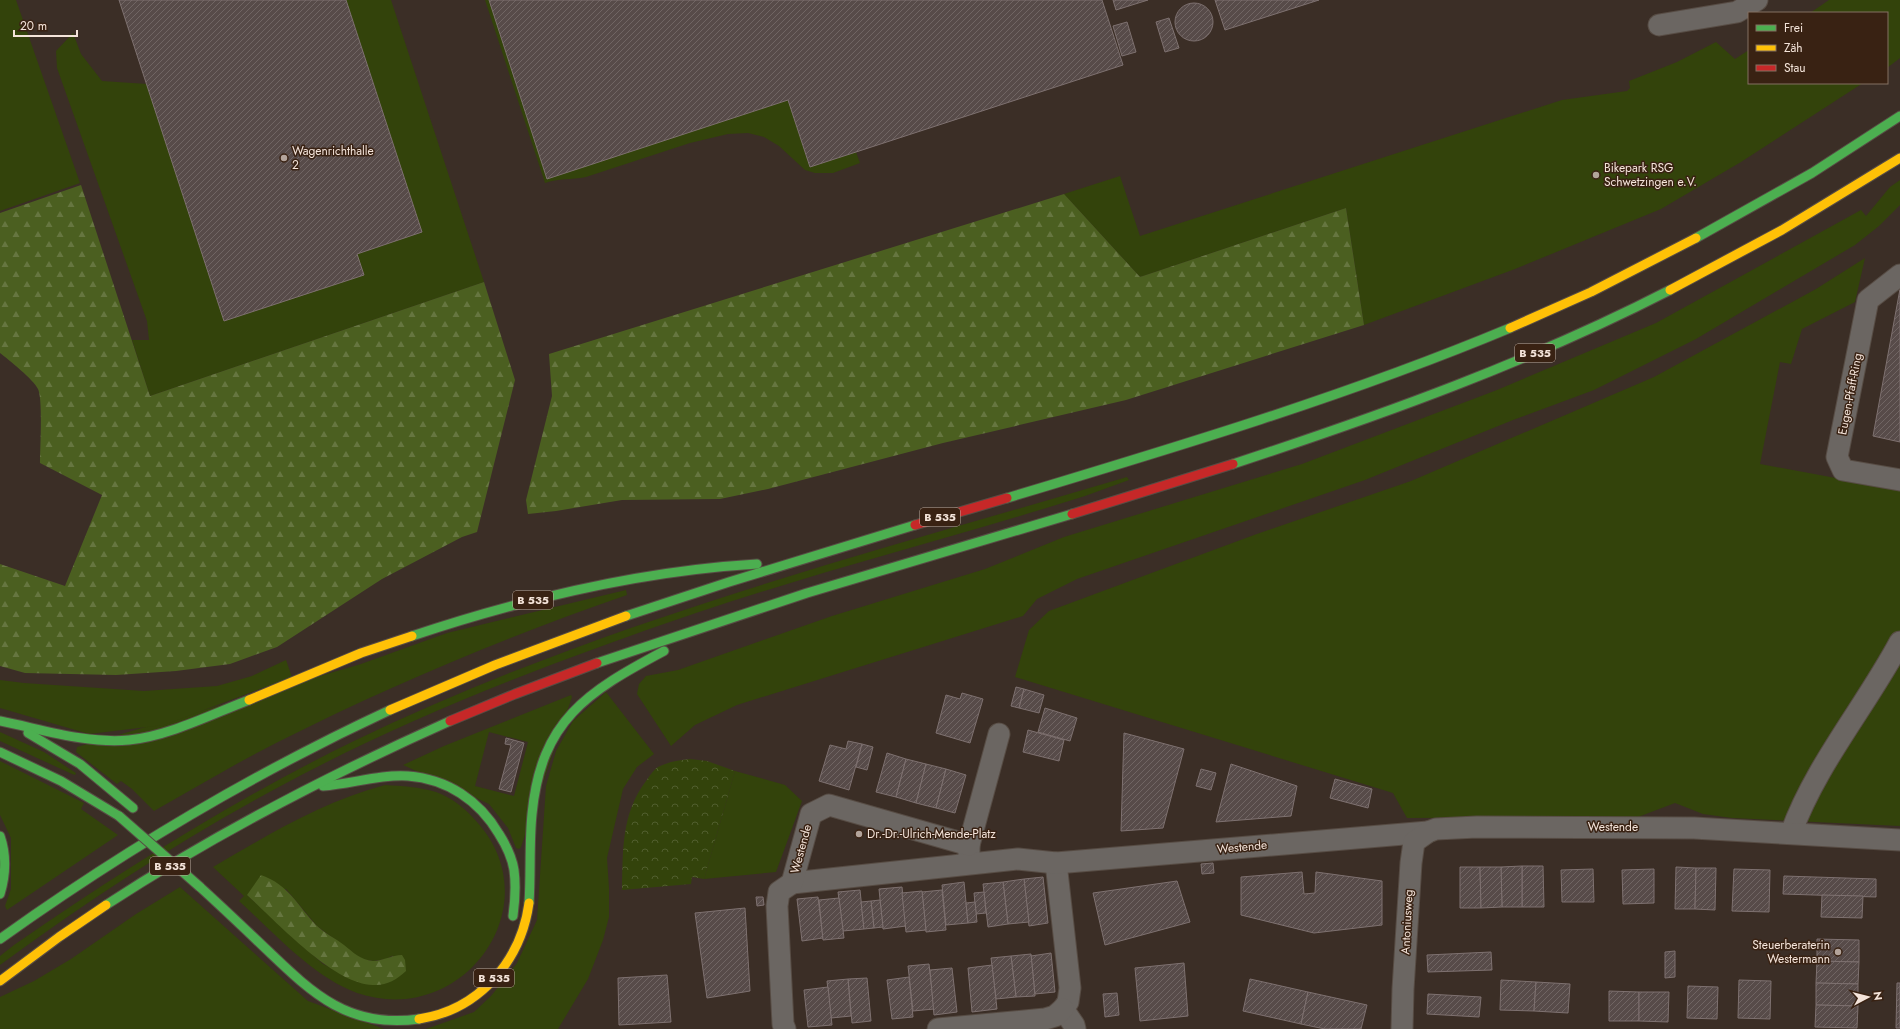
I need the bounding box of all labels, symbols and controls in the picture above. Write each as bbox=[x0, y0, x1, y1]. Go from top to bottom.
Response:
scale bar bbox=[14, 12, 77, 38]
legend bbox=[1748, 12, 1888, 84]
text: 20 m bbox=[20, 17, 47, 35]
text: Frei bbox=[1784, 19, 1803, 37]
text: Zäh bbox=[1784, 39, 1803, 57]
text: Stau bbox=[1784, 59, 1806, 77]
place label: Wagenrichthalle 2 bbox=[292, 142, 374, 174]
marker: Wagenrichthalle 2 bbox=[279, 153, 289, 163]
place label: Bikepark RSG Schwetzingen e.V. bbox=[1604, 159, 1697, 191]
marker: Bikepark RSG Schwetzingen e.V. bbox=[1591, 170, 1601, 180]
road number: B 535 bbox=[1515, 344, 1555, 362]
street label: Eugen-Pfaff-Ring bbox=[1833, 352, 1867, 436]
road number: B 535 bbox=[920, 508, 960, 526]
road number: B 535 bbox=[513, 591, 553, 609]
street label: Westende bbox=[1588, 818, 1638, 836]
street label: Westende bbox=[786, 822, 816, 876]
place label: Dr.-Dr.-Ulrich-Mende-Platz bbox=[867, 825, 996, 843]
marker: Dr.-Dr.-Ulrich-Mende-Platz bbox=[854, 829, 864, 839]
street label: Westende bbox=[1216, 836, 1268, 858]
road number: B 535 bbox=[150, 857, 190, 875]
street label: Antoniusweg bbox=[1396, 889, 1418, 955]
place label: Steuerberaterin Westermann bbox=[1752, 936, 1830, 968]
marker: Steuerberaterin Westermann bbox=[1833, 947, 1843, 957]
road number: B 535 bbox=[474, 969, 514, 987]
north arrow bbox=[1848, 977, 1888, 1017]
text: N bbox=[1869, 990, 1886, 1001]

